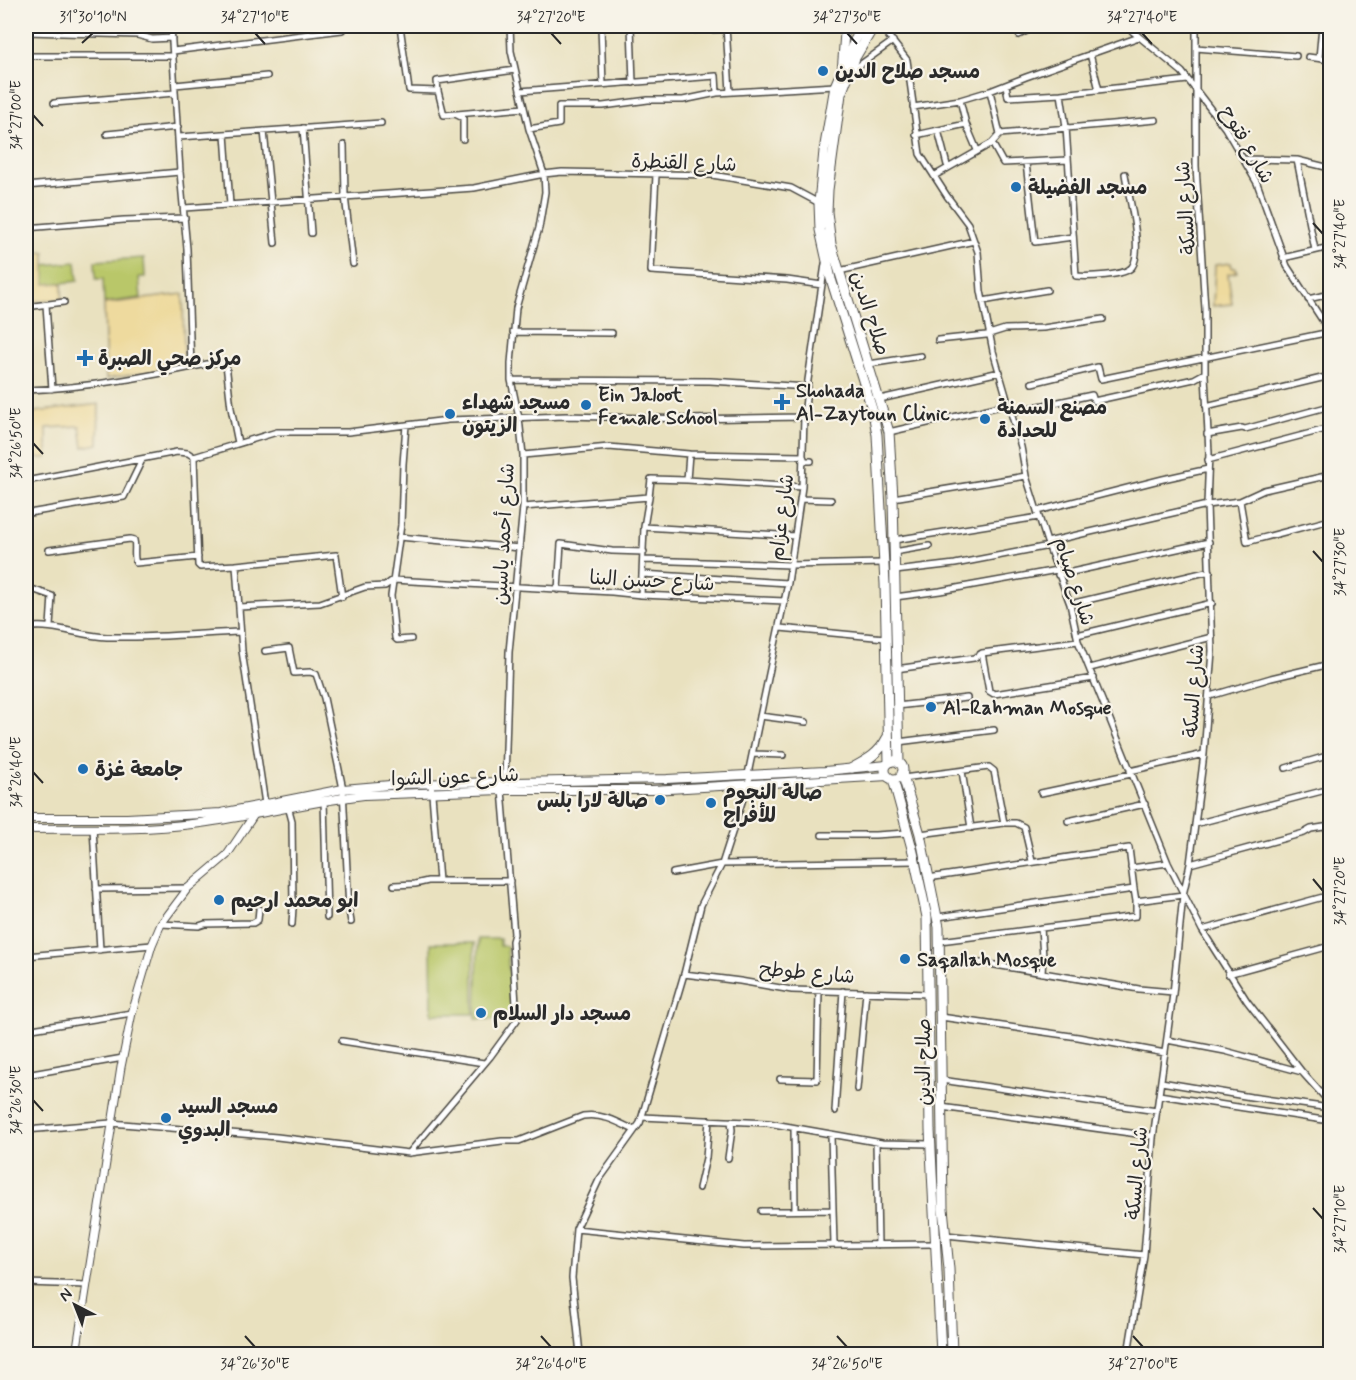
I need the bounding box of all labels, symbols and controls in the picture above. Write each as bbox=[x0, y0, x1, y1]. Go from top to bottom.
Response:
text: 31°30'10"N bbox=[59, 8, 127, 28]
text: 34°27'10"E bbox=[221, 8, 290, 28]
text: 34°27'20"E bbox=[516, 8, 586, 28]
text: 34°27'30"E bbox=[813, 8, 882, 28]
text: 34°27'40"E bbox=[1107, 8, 1178, 28]
place label: مسجد صلاح الدين bbox=[835, 59, 980, 86]
marker: مسجد صلاح الدين bbox=[816, 64, 830, 78]
text: 34°27'00"E bbox=[7, 80, 27, 150]
street label: شارع فتوح bbox=[1213, 101, 1280, 189]
street label: شارع القنطرة bbox=[631, 148, 737, 179]
street label: شارع السكة bbox=[1170, 160, 1203, 255]
place label: مسجد الفضيلة bbox=[1028, 175, 1147, 202]
marker: مسجد الفضيلة bbox=[1009, 180, 1023, 194]
text: 34°27'40"E bbox=[1331, 198, 1351, 269]
street label: صلاح الدين bbox=[843, 268, 896, 359]
place label: مركز صحي الصبرة bbox=[98, 346, 241, 376]
marker: مركز صحي الصبرة bbox=[76, 349, 94, 367]
place label: Shohada Al-Zaytoun Clinic bbox=[796, 378, 950, 428]
place label: Ein Jaloot Female School bbox=[598, 382, 718, 432]
place label: مسجد شهداء الزيتون bbox=[462, 390, 570, 440]
marker: Shohada Al-Zaytoun Clinic bbox=[773, 393, 791, 411]
place label: مصنع السمنة للحدادة bbox=[997, 395, 1107, 445]
marker: Ein Jaloot Female School bbox=[579, 398, 593, 412]
text: 34°26'50"E bbox=[7, 407, 27, 479]
marker: مسجد شهداء الزيتون bbox=[443, 407, 457, 421]
marker: مصنع السمنة للحدادة bbox=[978, 412, 992, 426]
street label: شارع أحمد ياسين bbox=[487, 462, 522, 606]
street label: شارع عزام bbox=[764, 472, 801, 562]
text: 34°27'30"E bbox=[1331, 527, 1351, 596]
street label: شارع صيام bbox=[1047, 534, 1101, 629]
street label: شارع حسن البنا bbox=[589, 565, 715, 598]
street label: شارع السكة bbox=[1178, 644, 1211, 739]
place label: Al-Rahman Mosque bbox=[943, 695, 1112, 722]
marker: Al-Rahman Mosque bbox=[924, 700, 938, 714]
text: 34°26'40"E bbox=[7, 736, 27, 808]
place label: جامعة غزة bbox=[95, 757, 183, 784]
marker: جامعة غزة bbox=[76, 762, 90, 776]
street label: شارع عون الشوا bbox=[391, 762, 519, 793]
place label: صالة النجوم للأفراح bbox=[723, 780, 822, 830]
place label: صالة لارا بلس bbox=[537, 788, 648, 815]
marker: صالة لارا بلس bbox=[653, 793, 667, 807]
marker: صالة النجوم للأفراح bbox=[704, 796, 718, 810]
text: 34°27'20"E bbox=[1331, 856, 1351, 926]
place label: ابو محمد ارحيم bbox=[231, 888, 358, 915]
marker: ابو محمد ارحيم bbox=[212, 893, 226, 907]
place label: Saqallah Mosque bbox=[917, 947, 1057, 974]
marker: Saqallah Mosque bbox=[898, 952, 912, 966]
street label: شارع طوطح bbox=[758, 956, 856, 991]
place label: مسجد دار السلام bbox=[493, 1001, 631, 1028]
marker: مسجد دار السلام bbox=[474, 1006, 488, 1020]
street label: صلاح الدين bbox=[911, 1018, 938, 1106]
text: 34°26'30"E bbox=[7, 1065, 27, 1135]
place label: مسجد السيد البدوي bbox=[178, 1094, 278, 1145]
marker: مسجد السيد البدوي bbox=[159, 1111, 173, 1125]
street label: شارع السكة bbox=[1120, 1125, 1155, 1221]
text: 34°27'10"E bbox=[1331, 1184, 1351, 1253]
north arrow bbox=[45, 1275, 105, 1335]
text: N bbox=[55, 1284, 77, 1306]
text: 34°26'30"E bbox=[220, 1355, 290, 1375]
text: 34°26'40"E bbox=[515, 1355, 587, 1375]
text: 34°26'50"E bbox=[811, 1355, 883, 1375]
text: 34°27'00"E bbox=[1108, 1355, 1178, 1375]

